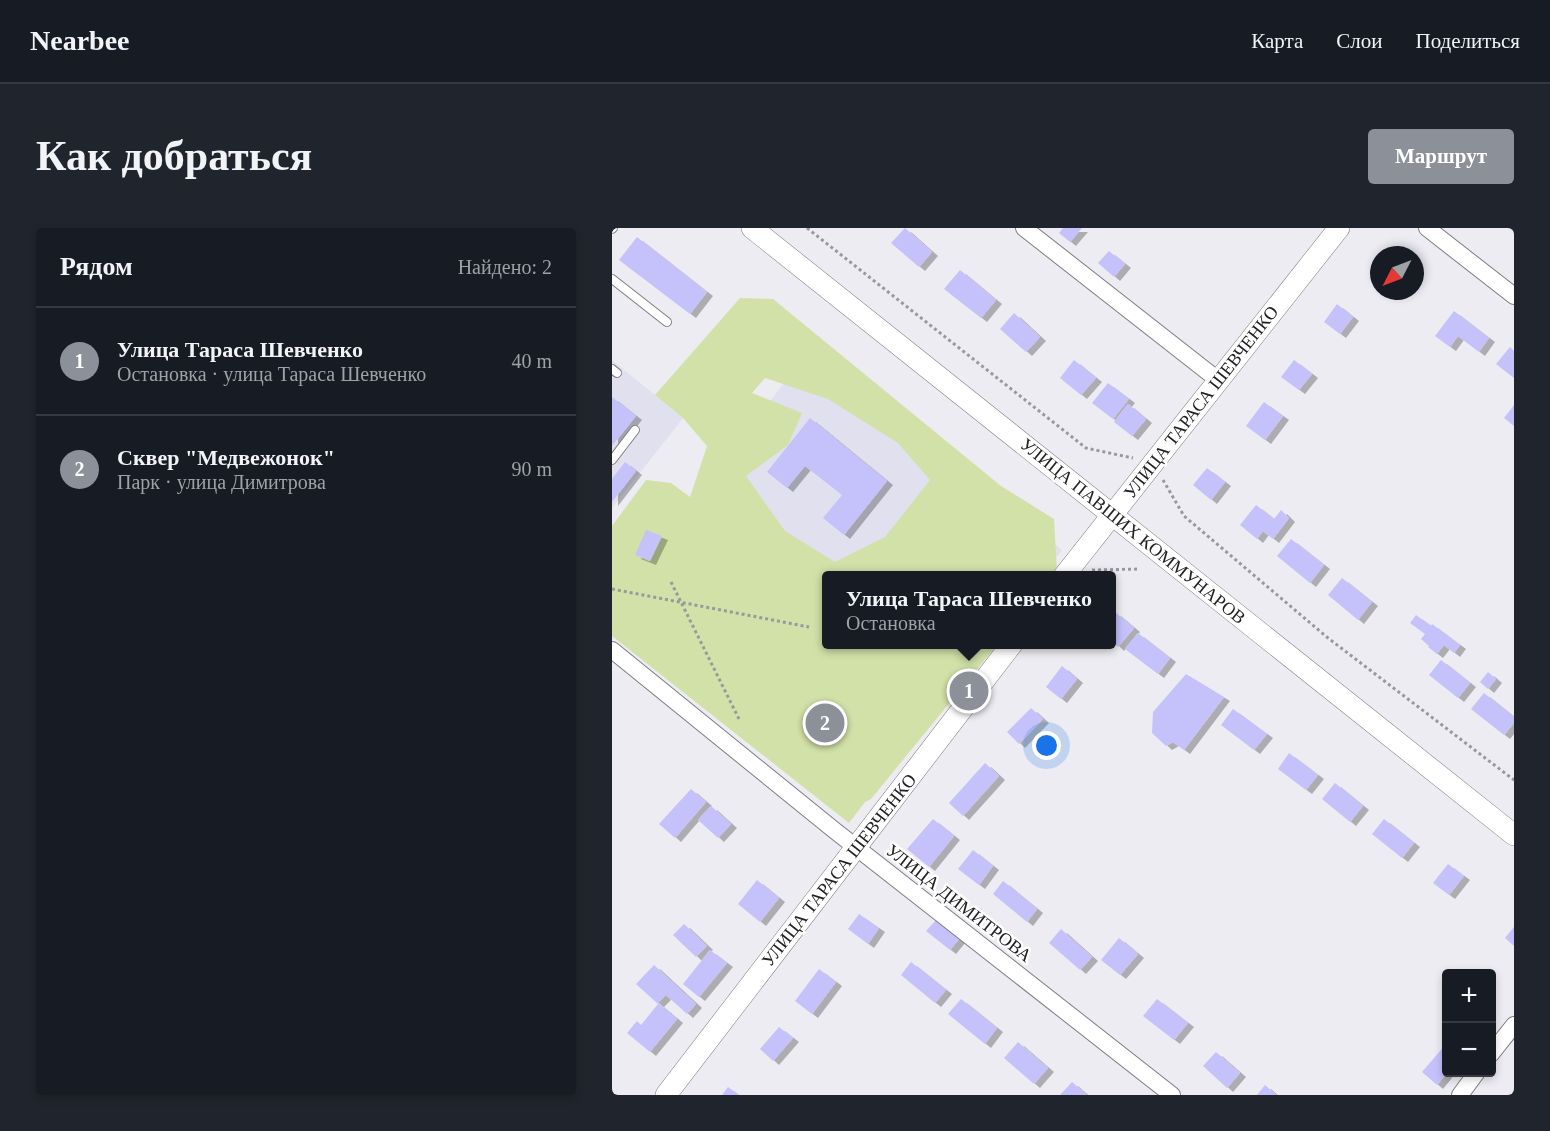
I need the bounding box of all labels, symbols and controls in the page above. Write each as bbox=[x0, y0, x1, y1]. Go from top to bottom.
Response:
text: Nearbee bbox=[30, 25, 130, 56]
text: Карта bbox=[1251, 29, 1303, 53]
text: Слои bbox=[1336, 29, 1382, 53]
text: Поделиться bbox=[1415, 29, 1520, 53]
button: Маршрут bbox=[1368, 129, 1514, 184]
text: Как добраться bbox=[36, 133, 312, 179]
north arrow bbox=[1370, 246, 1424, 300]
text: Рядом bbox=[60, 252, 133, 281]
text: Найдено: 2 bbox=[458, 256, 552, 278]
street label: УЛИЦА ТАРАСА ШЕВЧЕНКО bbox=[1120, 302, 1282, 502]
text: Улица Тараса Шевченко bbox=[117, 337, 363, 362]
text: 1 bbox=[75, 350, 85, 372]
text: 40 m bbox=[511, 350, 552, 372]
text: Остановка · улица Тараса Шевченко bbox=[117, 363, 426, 385]
street label: УЛИЦА ПАВШИХ КОММУНАРОВ bbox=[1016, 434, 1250, 628]
text: Сквер "Медвежонок" bbox=[117, 445, 335, 470]
text: 2 bbox=[75, 458, 85, 480]
text: 90 m bbox=[511, 458, 552, 480]
text: Парк · улица Димитрова bbox=[117, 471, 326, 493]
popup bbox=[822, 571, 1116, 649]
text: Улица Тараса Шевченко bbox=[846, 586, 1092, 611]
text: Остановка bbox=[846, 612, 936, 634]
pin: 1 bbox=[950, 668, 988, 714]
pin: 2 bbox=[806, 700, 844, 746]
your location bbox=[1032, 731, 1061, 760]
street label: УЛИЦА ТАРАСА ШЕВЧЕНКО bbox=[758, 770, 920, 970]
street label: УЛИЦА ДИМИТРОВА bbox=[882, 840, 1036, 966]
map controls bbox=[1442, 969, 1496, 1077]
button: + bbox=[1442, 969, 1496, 1023]
button: − bbox=[1442, 1023, 1496, 1077]

